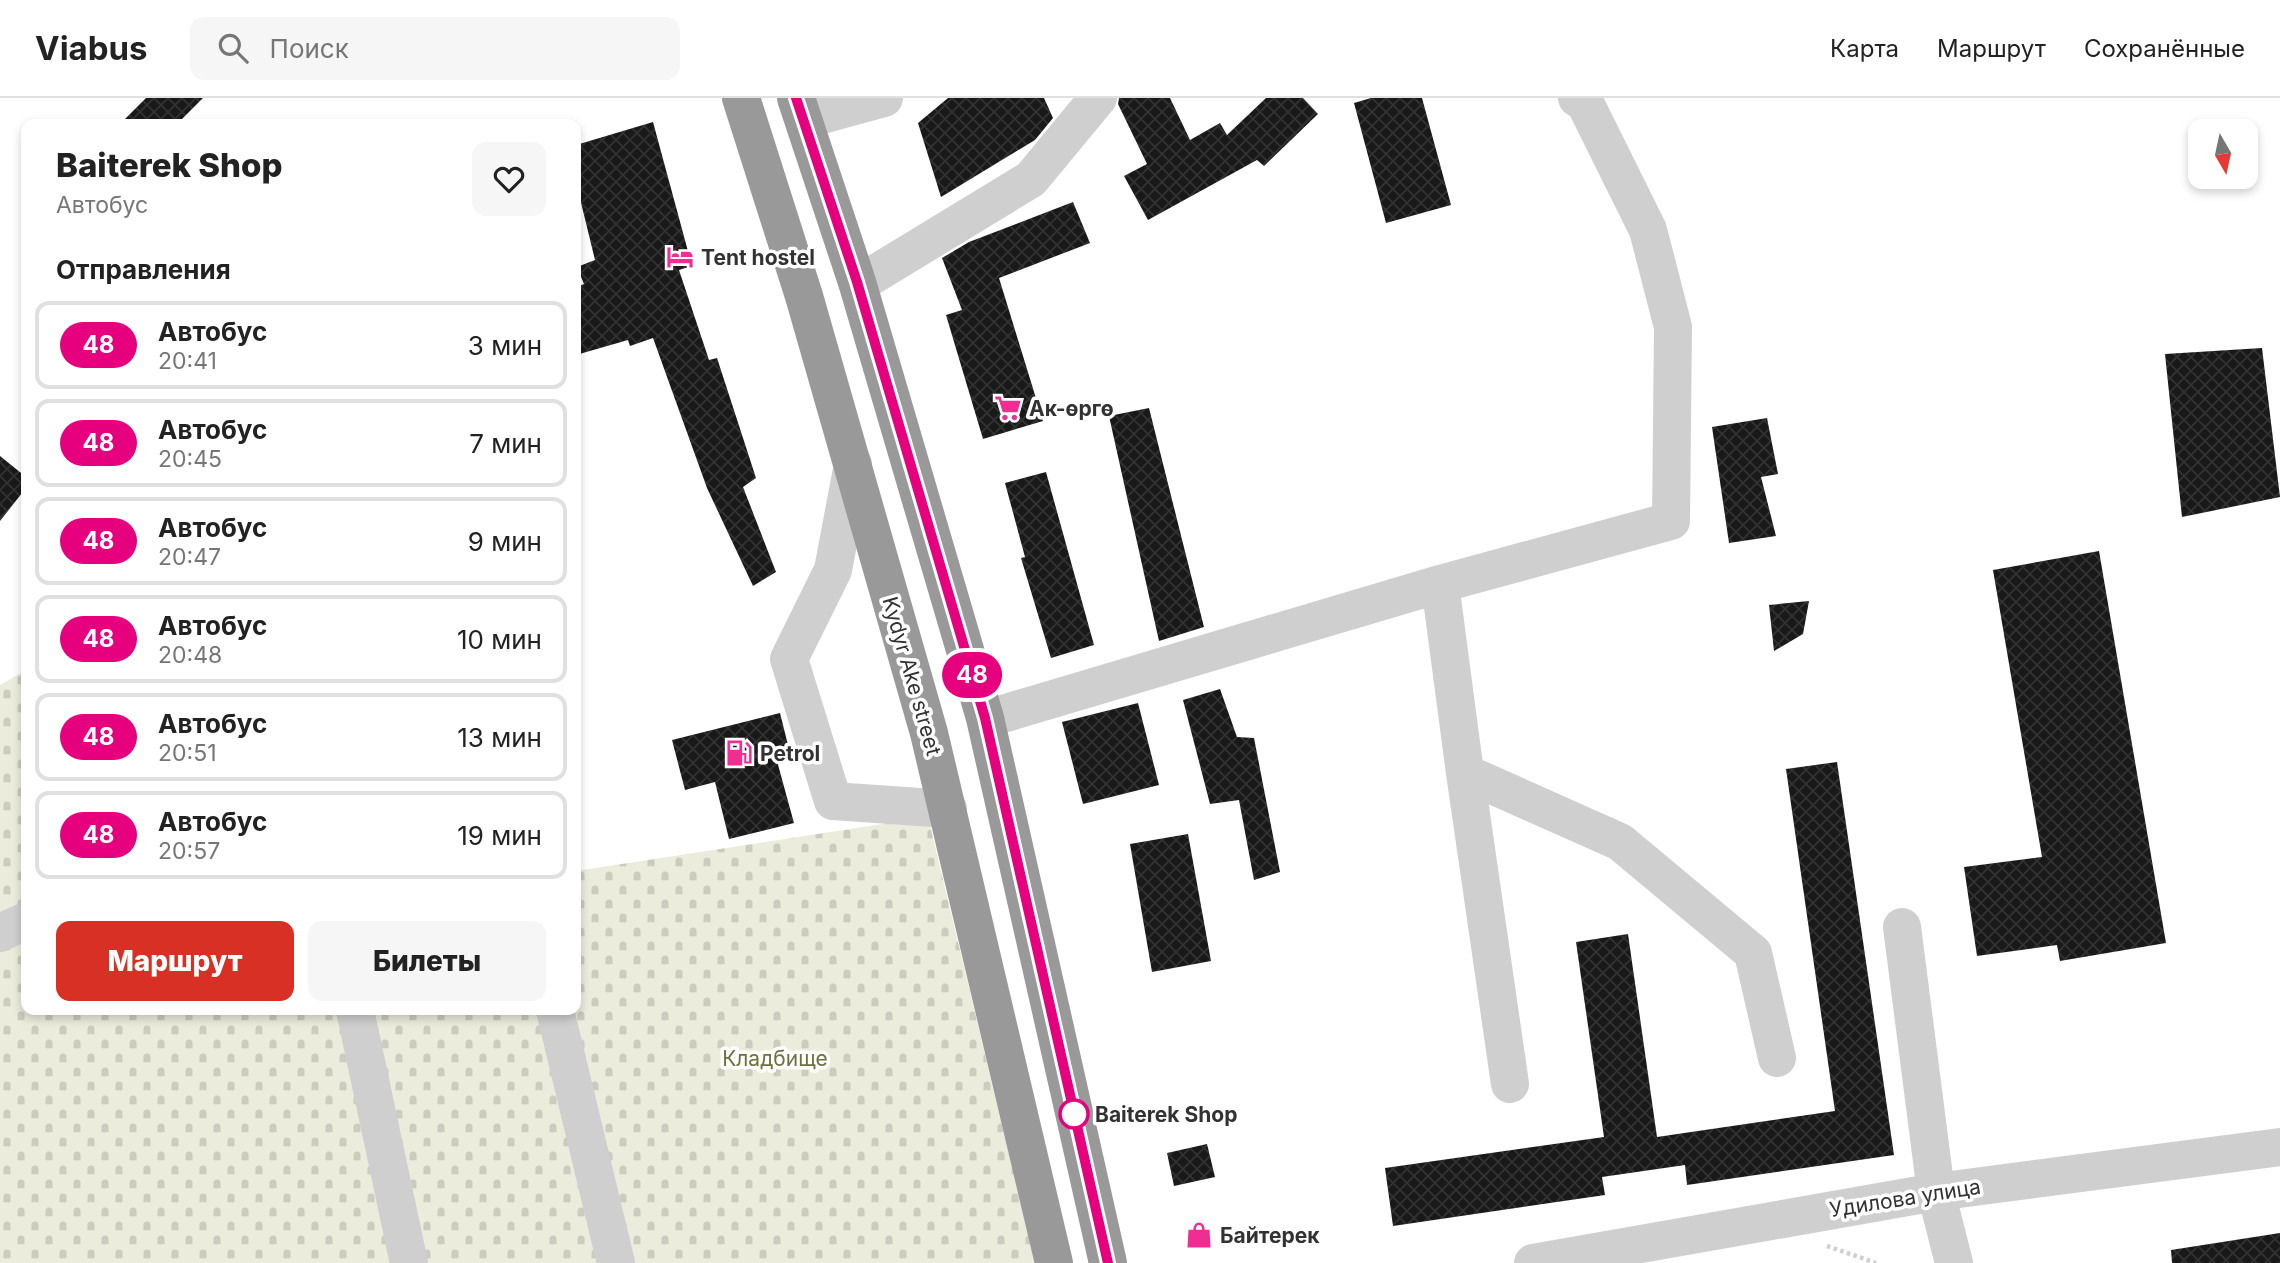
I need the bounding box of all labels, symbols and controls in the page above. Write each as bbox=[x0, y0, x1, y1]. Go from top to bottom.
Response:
search box bbox=[190, 17, 680, 80]
text: Viabus bbox=[35, 28, 148, 68]
icon: search bbox=[214, 29, 252, 67]
text: Поиск bbox=[270, 33, 349, 64]
text: Карта bbox=[1830, 34, 1899, 63]
text: Маршрут bbox=[1937, 34, 2046, 63]
text: Сохранённые bbox=[2084, 34, 2245, 63]
north arrow bbox=[2188, 119, 2258, 189]
map controls bbox=[2188, 119, 2258, 189]
button: heart bbox=[472, 142, 546, 216]
text: Baiterek Shop bbox=[56, 145, 283, 185]
text: Автобус bbox=[56, 191, 148, 219]
hotel icon: Tent hostel bbox=[665, 242, 695, 272]
place label: Tent hostel bbox=[701, 245, 815, 270]
text: Отправления bbox=[56, 254, 231, 285]
text: Автобус bbox=[158, 316, 267, 347]
text: 48 bbox=[83, 330, 114, 359]
text: 3 мин bbox=[468, 330, 542, 361]
text: 20:41 bbox=[158, 347, 217, 375]
supermarket icon: Ак-өргө bbox=[993, 393, 1023, 423]
place label: Ак-өргө bbox=[1029, 396, 1114, 421]
text: Автобус bbox=[158, 414, 267, 445]
text: 48 bbox=[83, 428, 114, 457]
text: 7 мин bbox=[469, 428, 542, 459]
text: 20:45 bbox=[158, 445, 222, 473]
text: Автобус bbox=[158, 512, 267, 543]
text: 48 bbox=[83, 526, 114, 555]
text: 9 мин bbox=[468, 526, 542, 557]
text: 20:47 bbox=[158, 543, 221, 571]
street label: Kydyr Ake street bbox=[877, 594, 947, 758]
text: Автобус bbox=[158, 610, 267, 641]
text: 48 bbox=[83, 624, 114, 653]
text: 10 мин bbox=[457, 624, 542, 655]
text: 20:48 bbox=[158, 641, 222, 669]
line badge: 48 bbox=[940, 652, 1004, 698]
text: 48 bbox=[956, 660, 988, 689]
text: Автобус bbox=[158, 708, 267, 739]
text: 48 bbox=[83, 722, 114, 751]
text: 13 мин bbox=[457, 722, 542, 753]
fuel station icon: Petrol bbox=[724, 738, 754, 768]
text: 20:51 bbox=[158, 739, 217, 767]
place label: Petrol bbox=[760, 741, 820, 766]
text: Автобус bbox=[158, 806, 267, 837]
text: 48 bbox=[83, 820, 114, 849]
text: 19 мин bbox=[457, 820, 542, 851]
text: 20:57 bbox=[158, 837, 220, 865]
button: Маршрут bbox=[56, 921, 294, 1001]
button: Билеты bbox=[308, 921, 546, 1001]
park label: Кладбище bbox=[722, 1046, 828, 1071]
marker: Baiterek Shop bbox=[1059, 1099, 1089, 1129]
place label: Baiterek Shop bbox=[1095, 1102, 1237, 1127]
street label: Удилова улица bbox=[1828, 1174, 1982, 1222]
shop icon: Байтерек bbox=[1184, 1220, 1214, 1250]
place label: Байтерек bbox=[1220, 1223, 1320, 1248]

